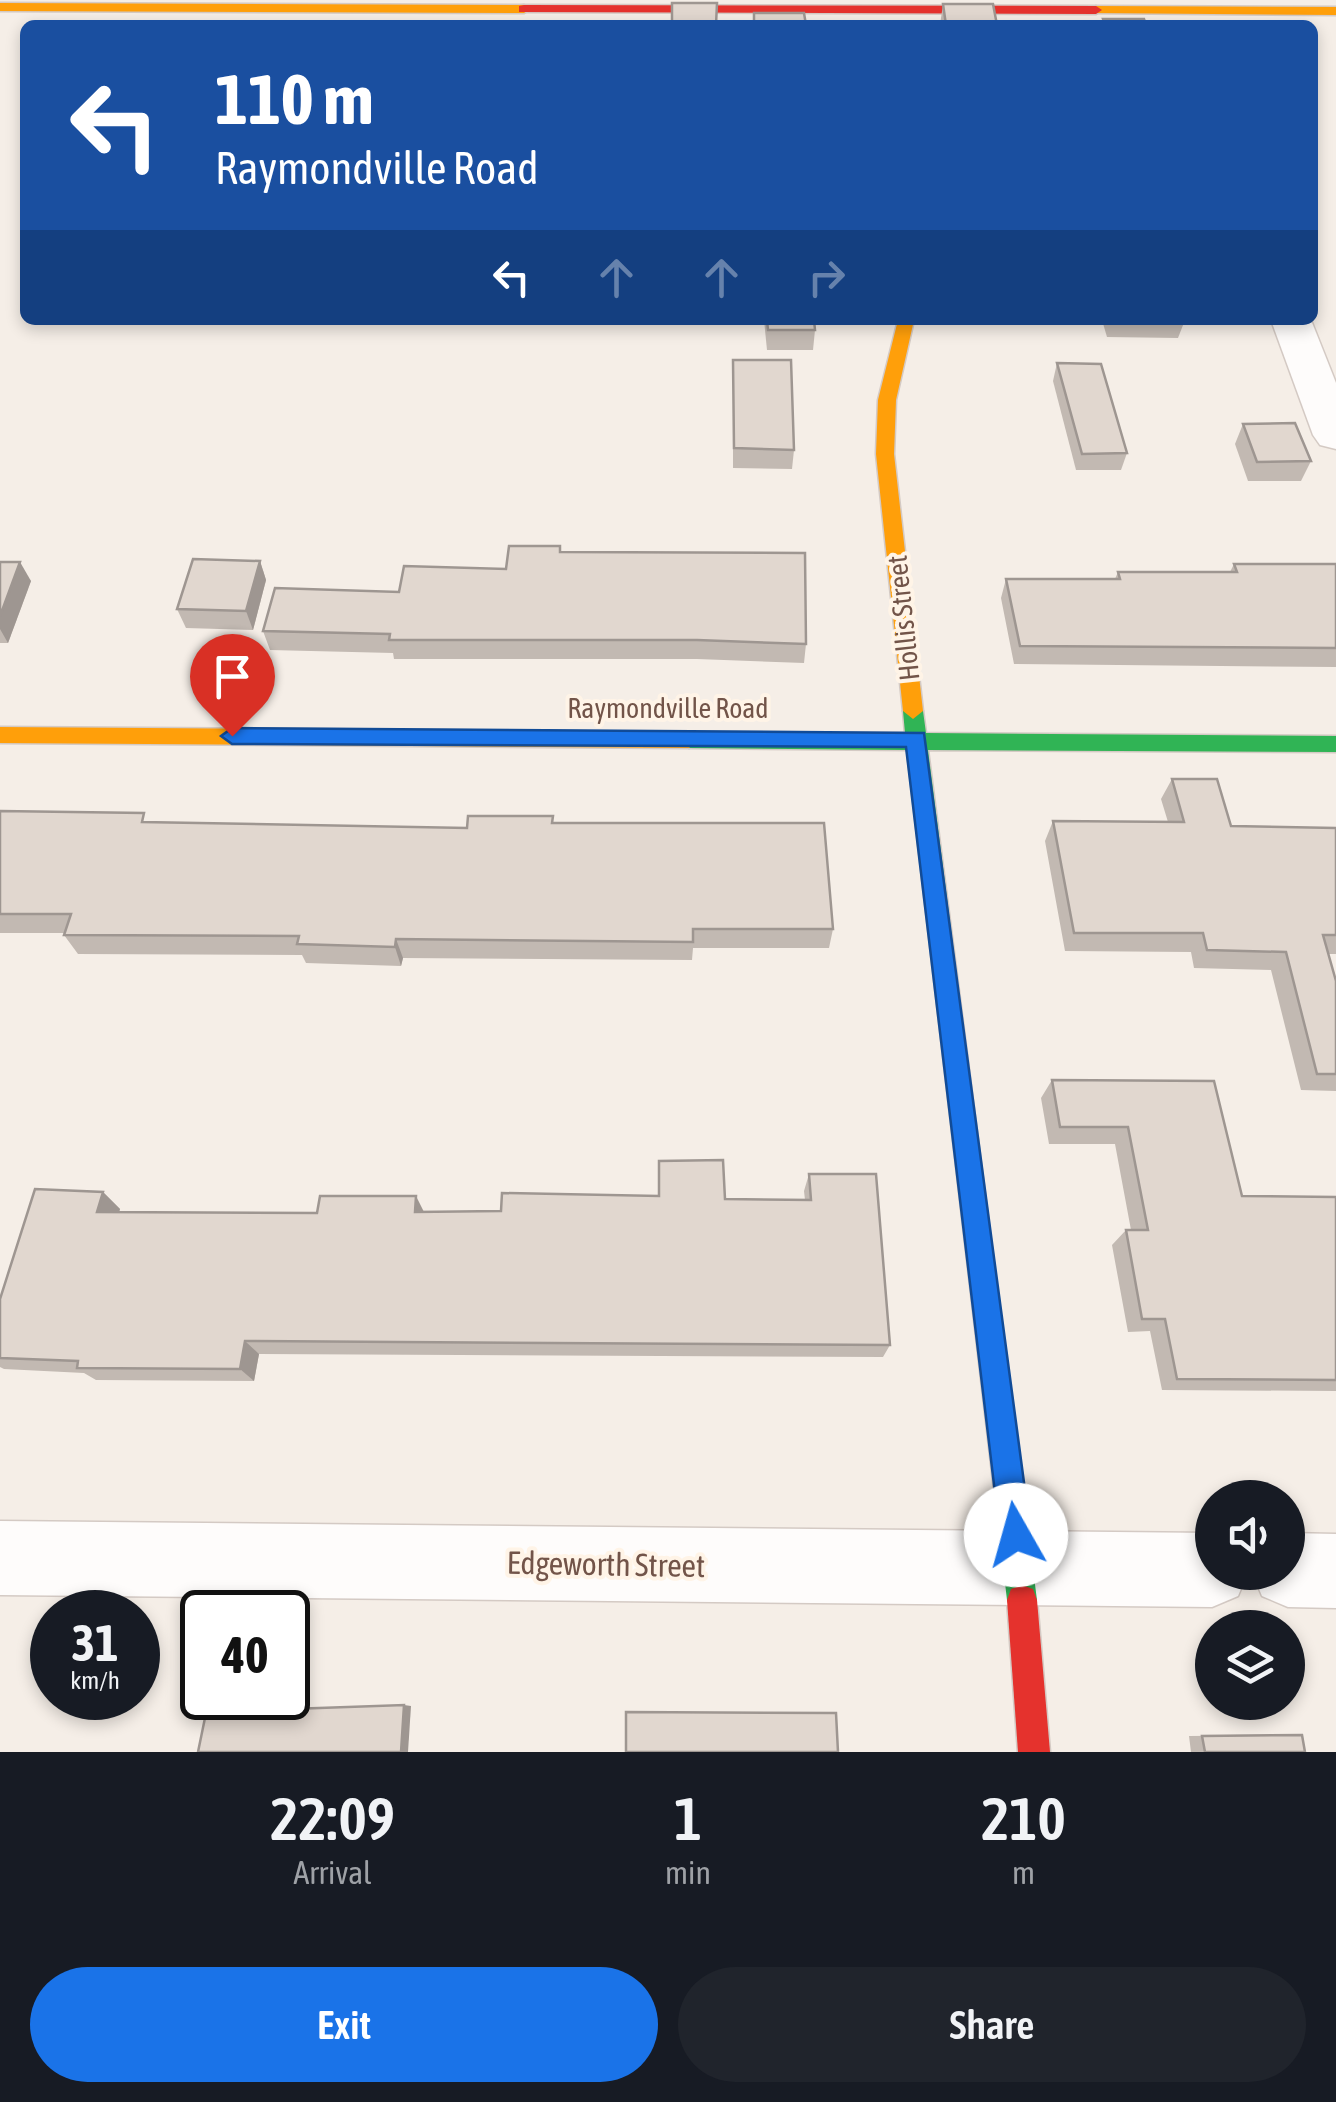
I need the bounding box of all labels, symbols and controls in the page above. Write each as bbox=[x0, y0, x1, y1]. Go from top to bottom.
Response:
text: 110 m bbox=[215, 59, 374, 139]
icon: left bbox=[50, 60, 180, 190]
text: Raymondville Road bbox=[215, 142, 538, 194]
icon: left bbox=[484, 250, 539, 305]
icon: ahead bbox=[589, 250, 644, 305]
icon: ahead bbox=[694, 250, 749, 305]
icon: right bbox=[799, 250, 854, 305]
street label: Hollis Street bbox=[881, 554, 925, 682]
pin bbox=[190, 634, 275, 737]
icon: arrive bbox=[205, 649, 260, 704]
street label: Raymondville Road bbox=[567, 692, 769, 724]
map controls bbox=[1195, 1480, 1305, 1720]
button: sound bbox=[1195, 1480, 1305, 1590]
position arrow bbox=[964, 1483, 1068, 1587]
street label: Edgeworth Street bbox=[506, 1544, 706, 1584]
speed limit sign: 40 bbox=[180, 1590, 310, 1720]
button: layers bbox=[1195, 1610, 1305, 1720]
text: 31 bbox=[71, 1614, 118, 1672]
text: km/h bbox=[70, 1666, 120, 1694]
text: 22:09 bbox=[270, 1784, 395, 1853]
text: 1 bbox=[674, 1784, 702, 1853]
text: 210 bbox=[981, 1784, 1066, 1853]
text: Arrival bbox=[293, 1854, 372, 1891]
text: min bbox=[665, 1854, 711, 1891]
text: m bbox=[1012, 1854, 1035, 1891]
button: Exit bbox=[30, 1967, 658, 2082]
button: Share bbox=[678, 1967, 1306, 2082]

